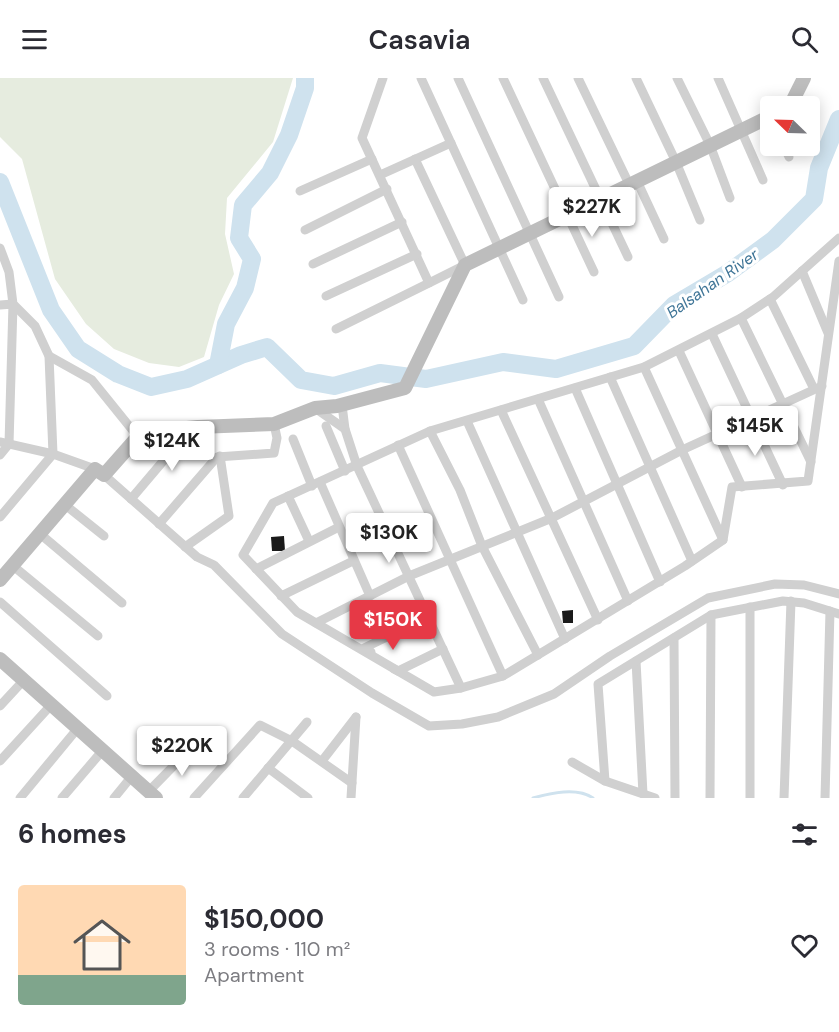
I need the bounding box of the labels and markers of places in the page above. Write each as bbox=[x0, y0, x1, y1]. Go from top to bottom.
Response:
pin: $227K bbox=[550, 187, 634, 238]
pin: $145K bbox=[713, 406, 797, 457]
pin: $124K bbox=[130, 421, 214, 472]
pin: $130K bbox=[347, 513, 431, 564]
pin: $150K bbox=[351, 600, 435, 651]
pin: $220K bbox=[140, 726, 224, 777]

